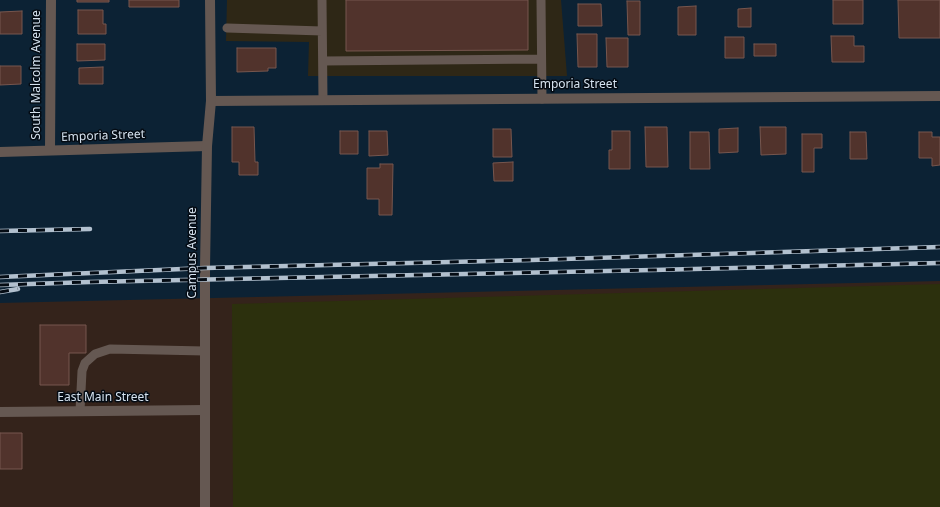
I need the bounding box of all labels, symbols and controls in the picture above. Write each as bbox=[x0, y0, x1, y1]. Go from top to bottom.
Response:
street label: South Malcolm Avenue bbox=[30, 10, 44, 140]
street label: Emporia Street bbox=[533, 78, 617, 92]
street label: Emporia Street bbox=[61, 127, 145, 145]
street label: Campus Avenue bbox=[186, 207, 200, 299]
street label: East Main Street bbox=[57, 391, 149, 405]

